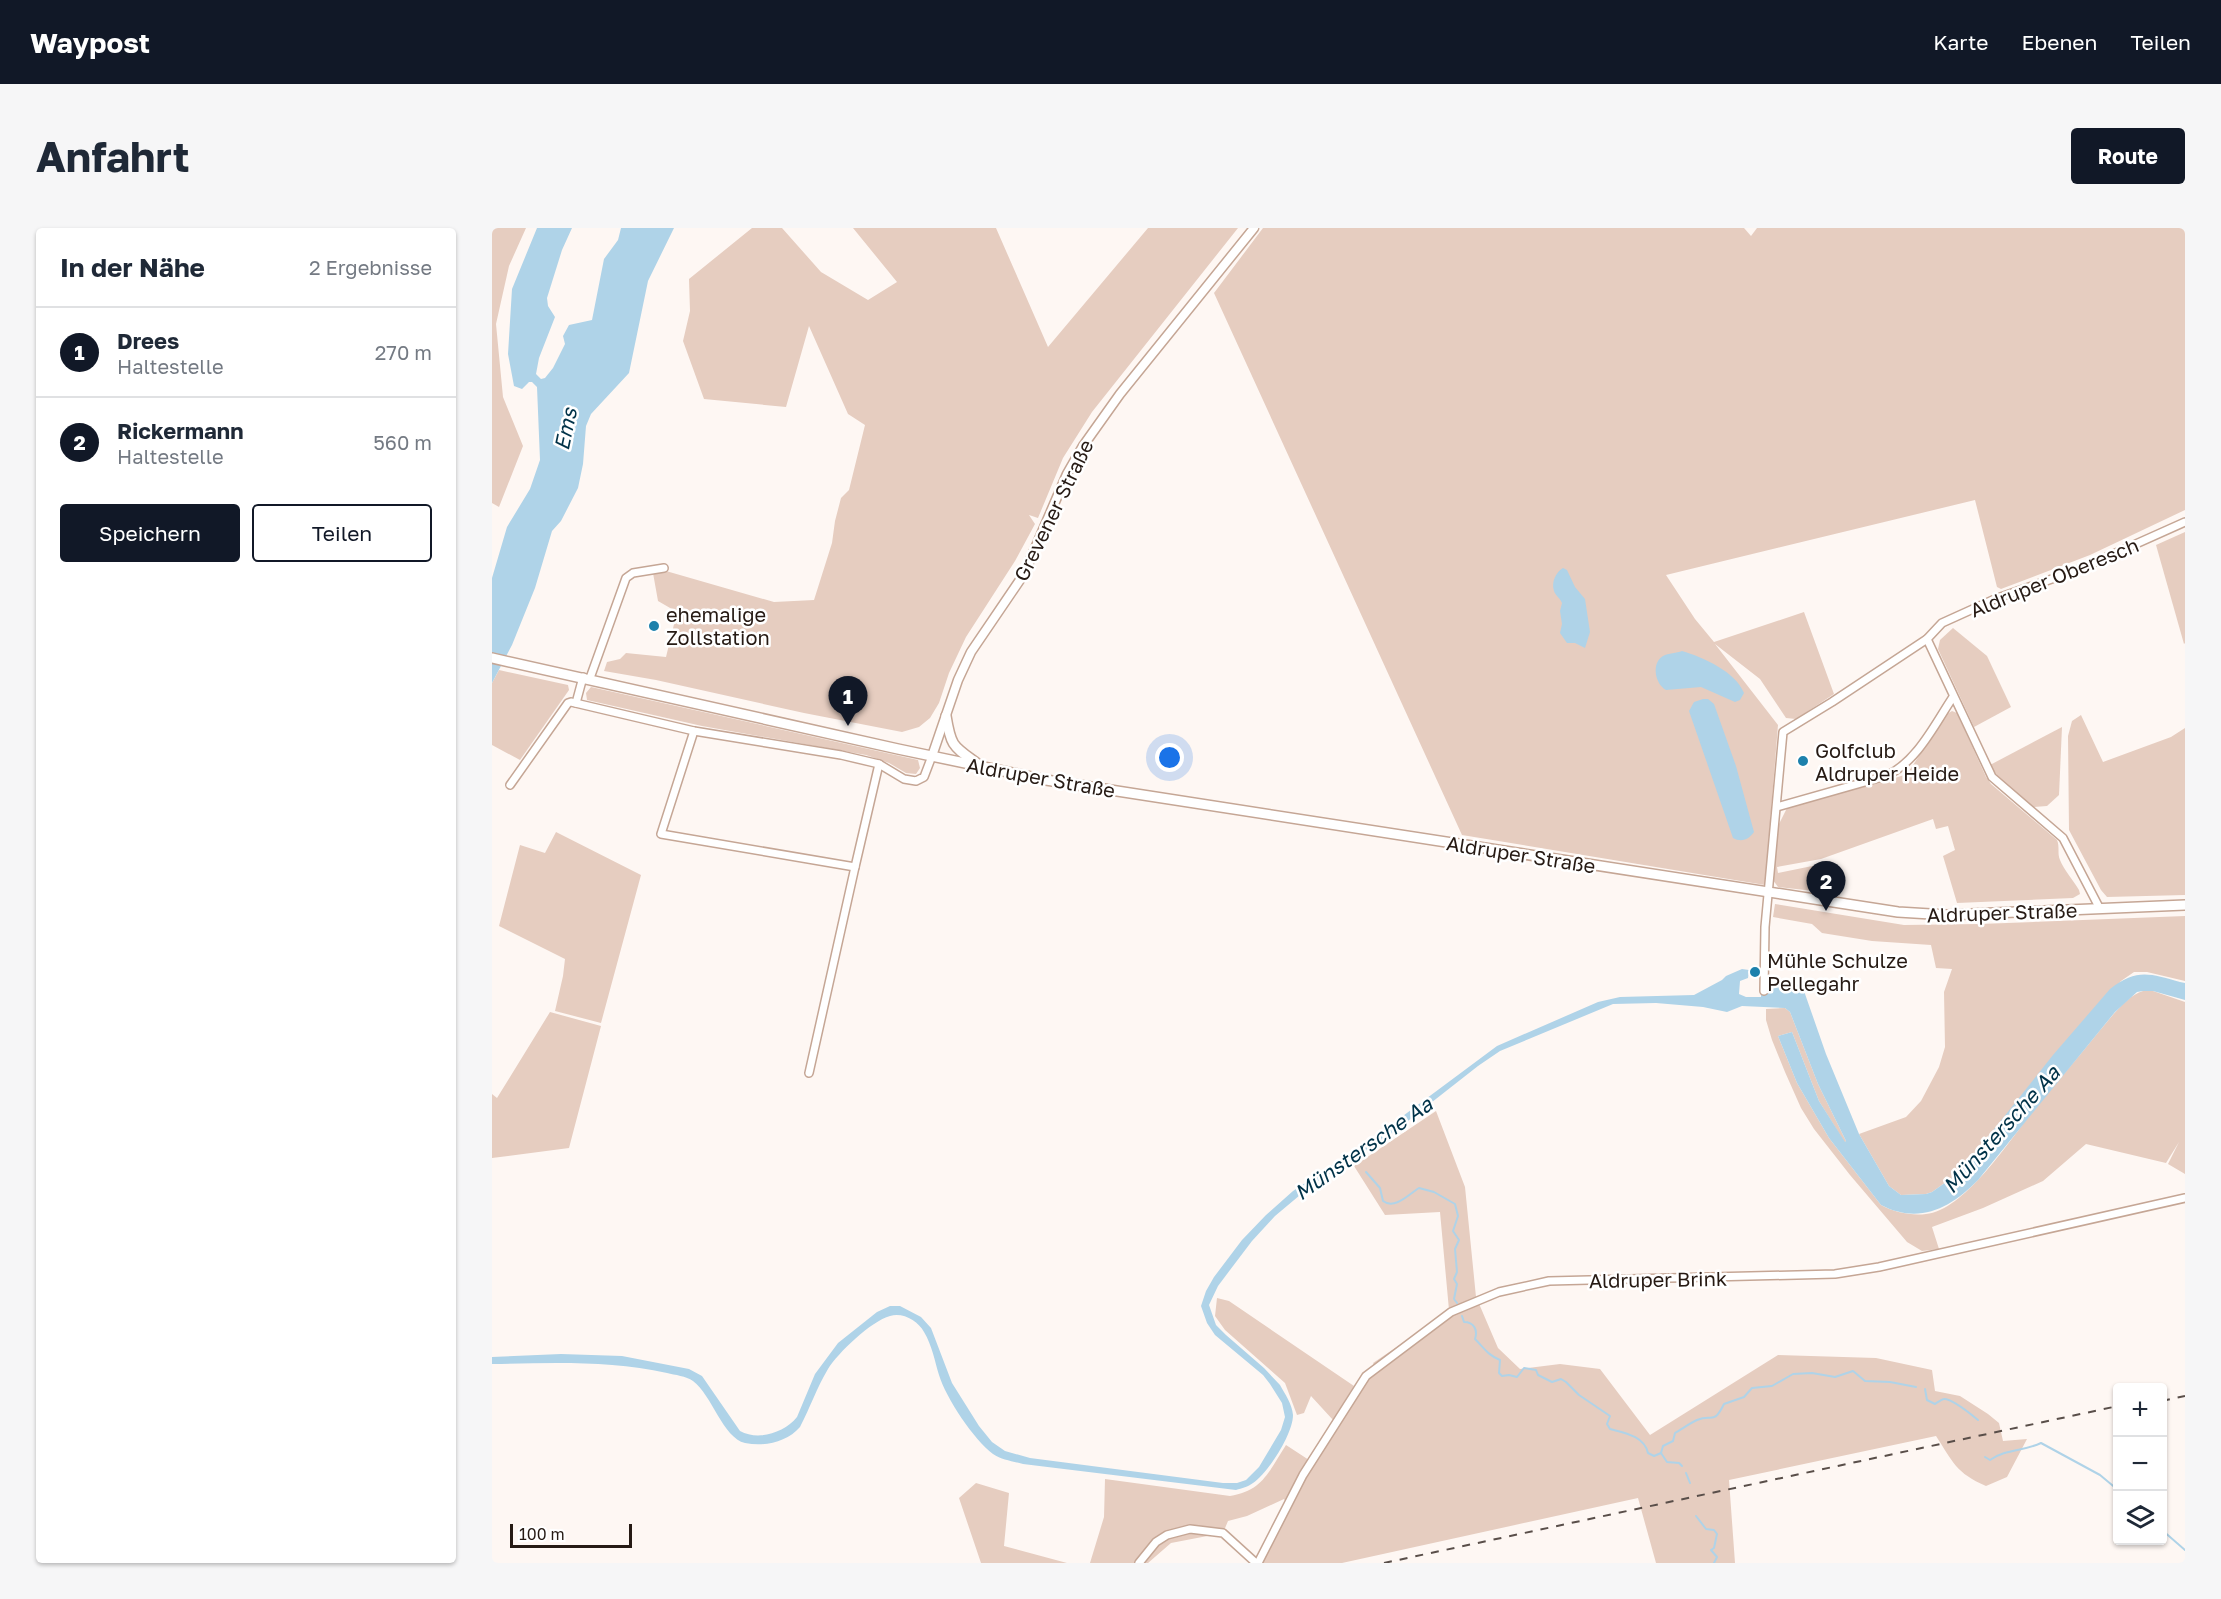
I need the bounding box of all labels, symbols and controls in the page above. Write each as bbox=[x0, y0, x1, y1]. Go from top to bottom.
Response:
text: Waypost bbox=[30, 26, 150, 59]
text: Karte bbox=[1933, 29, 1989, 55]
text: Ebenen bbox=[2022, 29, 2097, 55]
text: Teilen bbox=[2130, 29, 2191, 55]
button: Route bbox=[2071, 128, 2185, 184]
text: Anfahrt bbox=[36, 131, 190, 181]
text: In der Nähe bbox=[60, 252, 205, 283]
text: 2 Ergebnisse bbox=[309, 255, 432, 279]
text: Drees bbox=[117, 327, 179, 354]
text: 1 bbox=[74, 340, 85, 364]
text: 270 m bbox=[375, 340, 432, 364]
text: Haltestelle bbox=[117, 354, 224, 378]
water label: Ems bbox=[548, 405, 582, 453]
text: Rickermann bbox=[117, 417, 243, 444]
text: 2 bbox=[73, 430, 86, 454]
text: 560 m bbox=[373, 430, 432, 454]
street label: Grevener Straße bbox=[1008, 435, 1098, 585]
text: Haltestelle bbox=[117, 444, 224, 468]
button: Speichern bbox=[60, 504, 240, 562]
button: Teilen bbox=[252, 504, 432, 562]
street label: Aldruper Oberesch bbox=[1966, 532, 2142, 622]
place label: ehemalige Zollstation bbox=[666, 602, 770, 649]
marker: ehemalige Zollstation bbox=[647, 619, 661, 633]
pin: 1 bbox=[828, 676, 868, 726]
place label: Golfclub Aldruper Heide bbox=[1815, 738, 1959, 785]
your location bbox=[1155, 743, 1184, 772]
street label: Aldruper Straße bbox=[965, 752, 1117, 802]
marker: Golfclub Aldruper Heide bbox=[1796, 754, 1810, 768]
street label: Aldruper Straße bbox=[1445, 830, 1597, 878]
pin: 2 bbox=[1806, 862, 1846, 911]
street label: Aldruper Straße bbox=[1926, 897, 2078, 927]
place label: Mühle Schulze Pellegahr bbox=[1767, 948, 1908, 995]
marker: Mühle Schulze Pellegahr bbox=[1748, 965, 1762, 979]
water label: Münstersche Aa bbox=[1937, 1059, 2066, 1198]
water label: Münstersche Aa bbox=[1289, 1090, 1438, 1205]
street label: Aldruper Brink bbox=[1589, 1266, 1727, 1292]
map controls bbox=[2113, 1383, 2167, 1545]
button: + bbox=[2113, 1383, 2167, 1437]
button: − bbox=[2113, 1437, 2167, 1491]
button: layers bbox=[2113, 1491, 2167, 1545]
scale bar bbox=[510, 1521, 632, 1548]
text: 100 m bbox=[519, 1524, 565, 1544]

